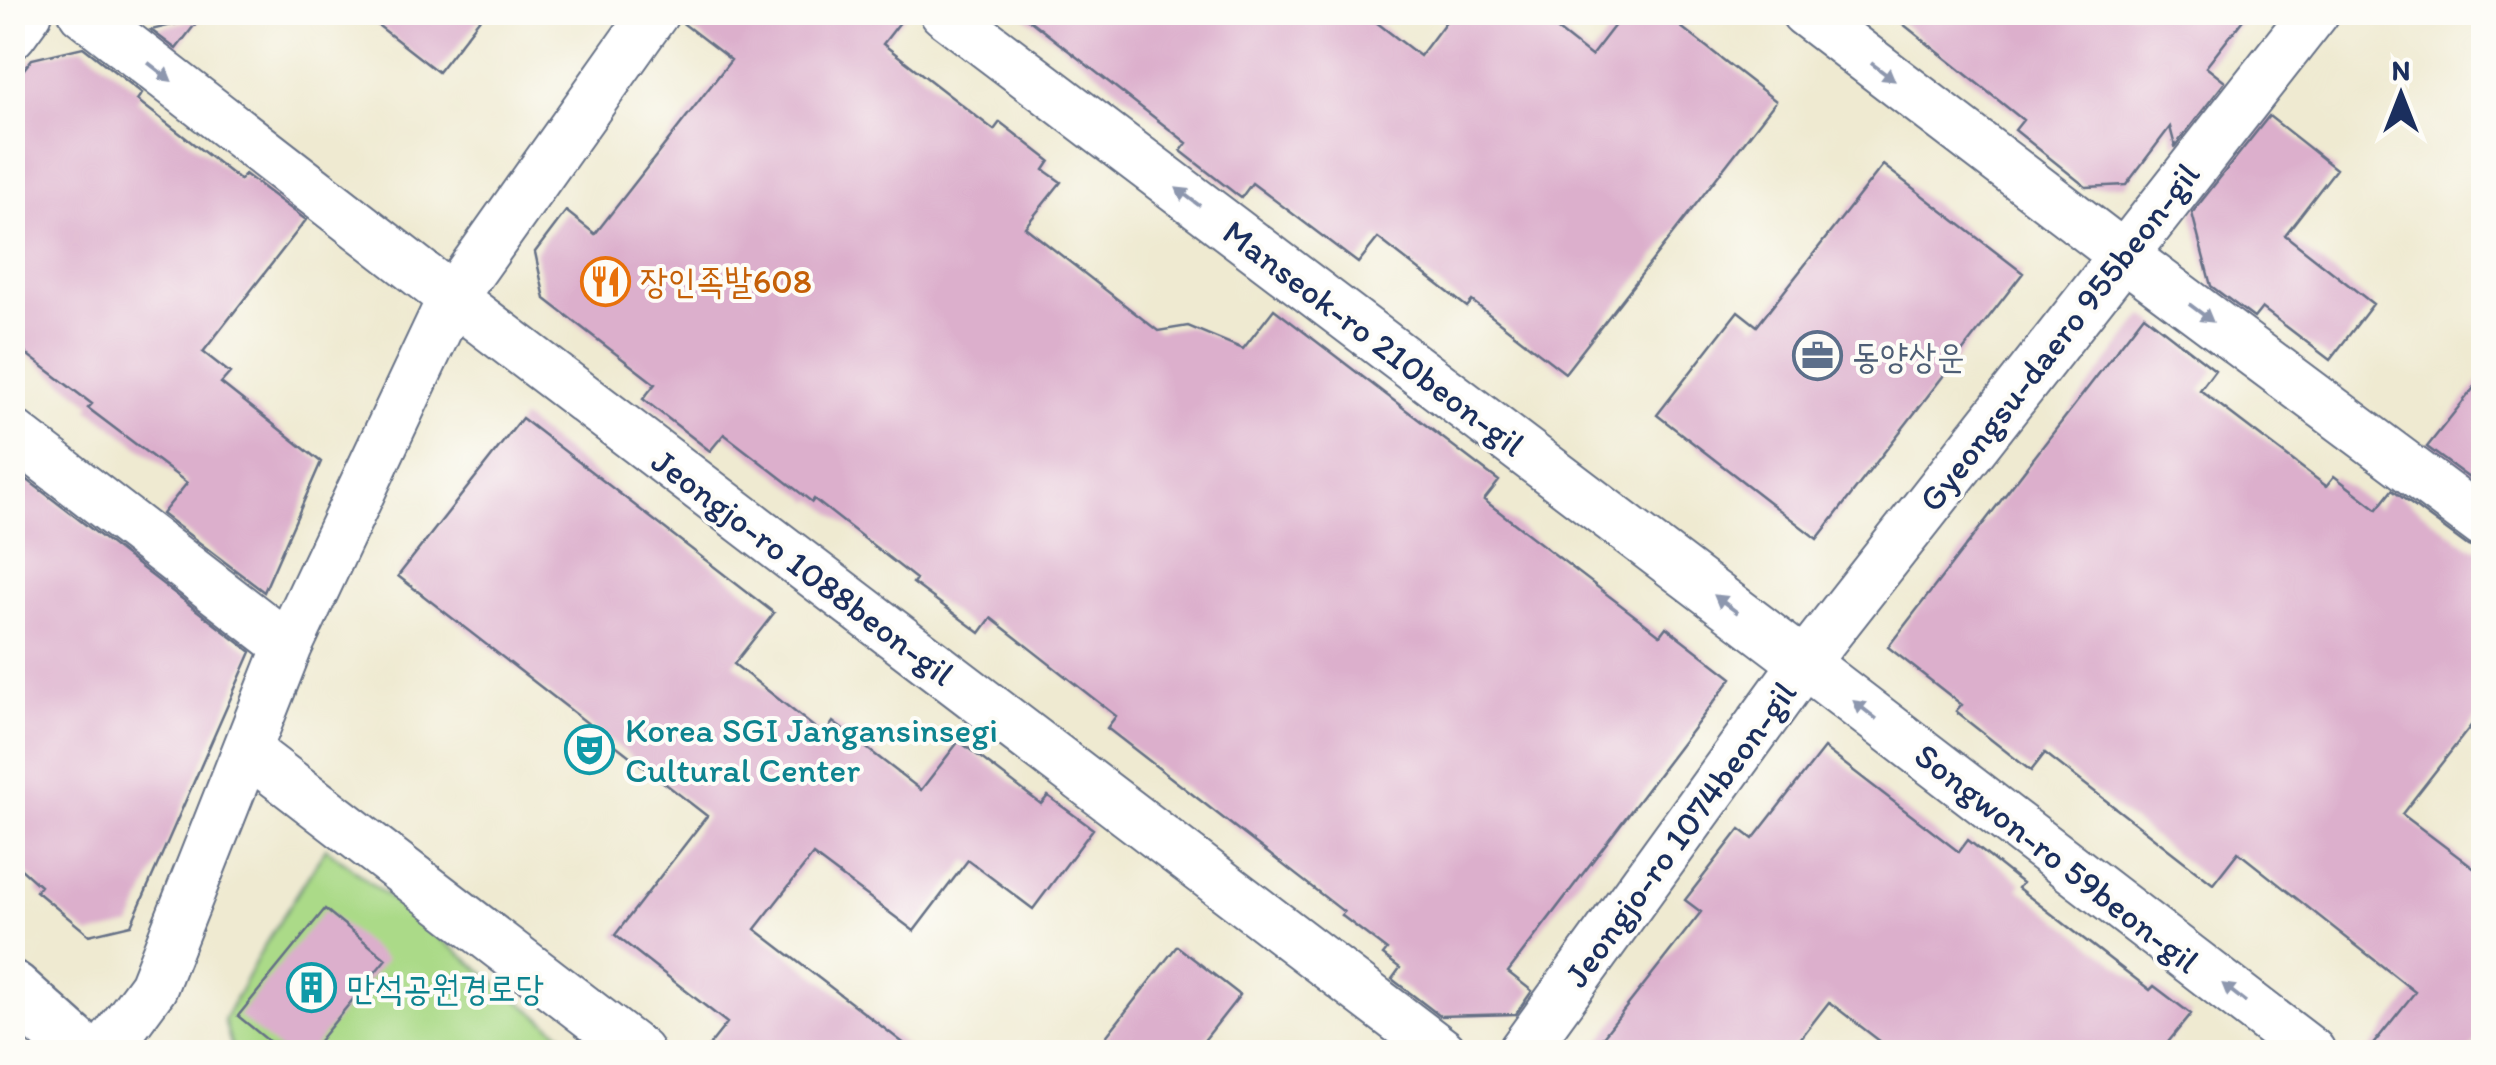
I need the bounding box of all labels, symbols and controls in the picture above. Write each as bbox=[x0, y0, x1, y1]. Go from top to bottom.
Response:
north arrow bbox=[2351, 45, 2451, 145]
text: N bbox=[2392, 53, 2410, 87]
one-way arrow bbox=[147, 61, 173, 82]
one-way arrow bbox=[1870, 61, 1896, 81]
street label: Gyeongsu-daero 955beon-gil bbox=[1910, 154, 2208, 520]
one-way arrow bbox=[1175, 187, 1201, 208]
street label: Manseok-ro 210beon-gil bbox=[1215, 211, 1533, 465]
restaurant icon: 장인족발608 bbox=[579, 255, 631, 307]
place label: 장인족발608 bbox=[640, 260, 812, 302]
one-way arrow bbox=[2188, 303, 2214, 323]
office icon: 동양상운 bbox=[1791, 330, 1843, 382]
place label: 동양상운 bbox=[1852, 335, 1965, 377]
street label: Jeongjo-ro 1088beon-gil bbox=[644, 440, 963, 694]
one-way arrow bbox=[1713, 595, 1739, 615]
street label: Jeongjo-ro 1074beon-gil bbox=[1555, 673, 1805, 995]
one-way arrow bbox=[1852, 700, 1878, 721]
place label: Korea SGI Jangansinsegi Cultural Center bbox=[625, 709, 998, 791]
theatre icon: Korea SGI Jangansinsegi Cultural Center bbox=[564, 724, 616, 776]
street label: Songwon-ro 59beon-gil bbox=[1906, 734, 2208, 982]
building icon: 만석공원경로당 bbox=[286, 962, 338, 1014]
place label: 만석공원경로당 bbox=[347, 967, 544, 1009]
one-way arrow bbox=[2221, 983, 2247, 1004]

